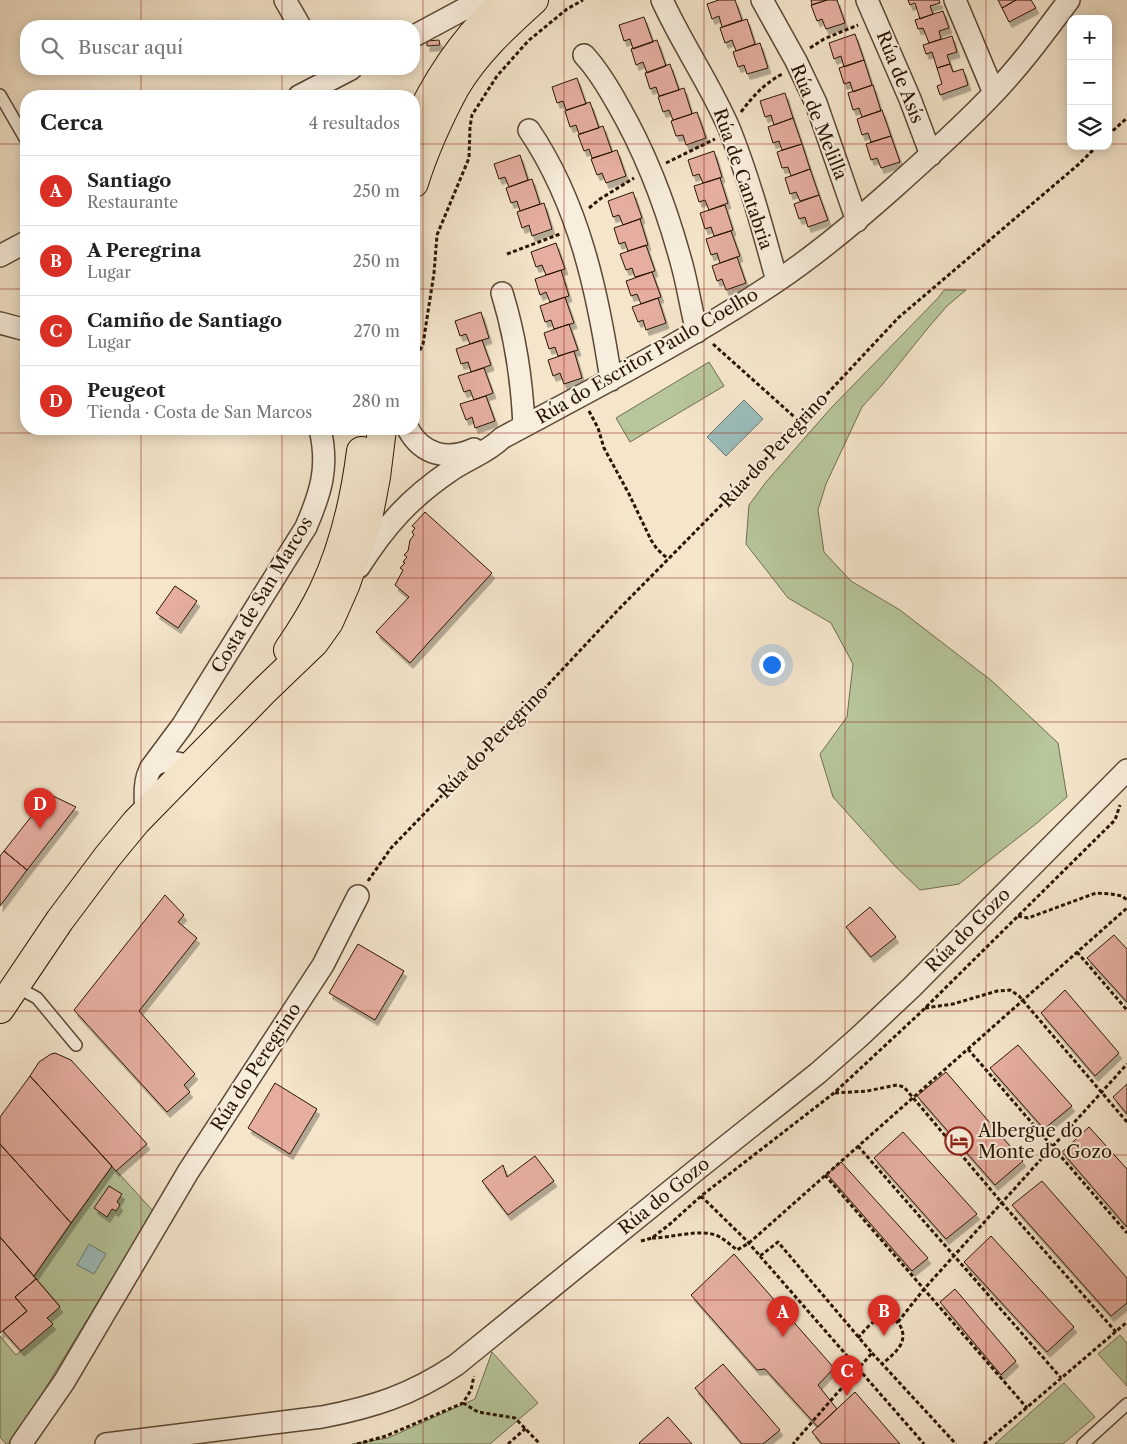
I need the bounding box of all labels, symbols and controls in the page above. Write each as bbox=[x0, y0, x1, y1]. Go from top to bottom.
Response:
map controls bbox=[1067, 15, 1112, 150]
button: + bbox=[1067, 15, 1112, 60]
search box bbox=[20, 20, 420, 75]
street label: Rúa de Asís bbox=[872, 28, 928, 126]
icon: search bbox=[38, 34, 66, 62]
text: Buscar aquí bbox=[78, 36, 183, 59]
button: − bbox=[1067, 60, 1112, 105]
street label: Rúa de Melilla bbox=[786, 61, 852, 183]
button: layers bbox=[1067, 105, 1112, 150]
street label: Rúa de Cantabria bbox=[709, 106, 778, 253]
text: Cerca bbox=[40, 110, 103, 135]
text: 4 resultados bbox=[309, 113, 400, 133]
text: Santiago bbox=[87, 169, 171, 192]
text: A bbox=[50, 181, 62, 201]
text: 250 m bbox=[353, 181, 400, 201]
text: Restaurante bbox=[87, 192, 178, 212]
text: A Peregrina bbox=[87, 239, 201, 262]
text: B bbox=[50, 251, 62, 271]
text: 250 m bbox=[353, 251, 400, 271]
text: Lugar bbox=[87, 262, 131, 282]
street label: Rúa do Escritor Paulo Coelho bbox=[532, 283, 762, 429]
text: Camiño de Santiago bbox=[87, 309, 282, 332]
text: C bbox=[50, 321, 62, 341]
text: 270 m bbox=[354, 321, 400, 341]
text: Lugar bbox=[87, 332, 131, 352]
text: Peugeot bbox=[87, 379, 165, 402]
street label: Rúa do Peregrino bbox=[715, 388, 833, 512]
text: D bbox=[49, 391, 63, 411]
text: 280 m bbox=[352, 391, 400, 411]
text: Tienda · Costa de San Marcos bbox=[87, 402, 312, 422]
street label: Costa de San Marcos bbox=[207, 513, 317, 677]
your location bbox=[759, 652, 785, 678]
street label: Rúa do Peregrino bbox=[433, 681, 553, 803]
pin: D bbox=[24, 788, 56, 829]
street label: Rúa do Gozo bbox=[921, 883, 1015, 977]
street label: Rúa do Peregrino bbox=[206, 999, 306, 1135]
place label: Albergue do Monte do Gozo bbox=[977, 1120, 1112, 1163]
hotel icon: Albergue do Monte do Gozo bbox=[944, 1126, 974, 1156]
street label: Rúa do Gozo bbox=[614, 1153, 714, 1239]
pin: B bbox=[868, 1295, 900, 1336]
pin: A bbox=[767, 1296, 799, 1337]
pin: C bbox=[831, 1355, 863, 1396]

